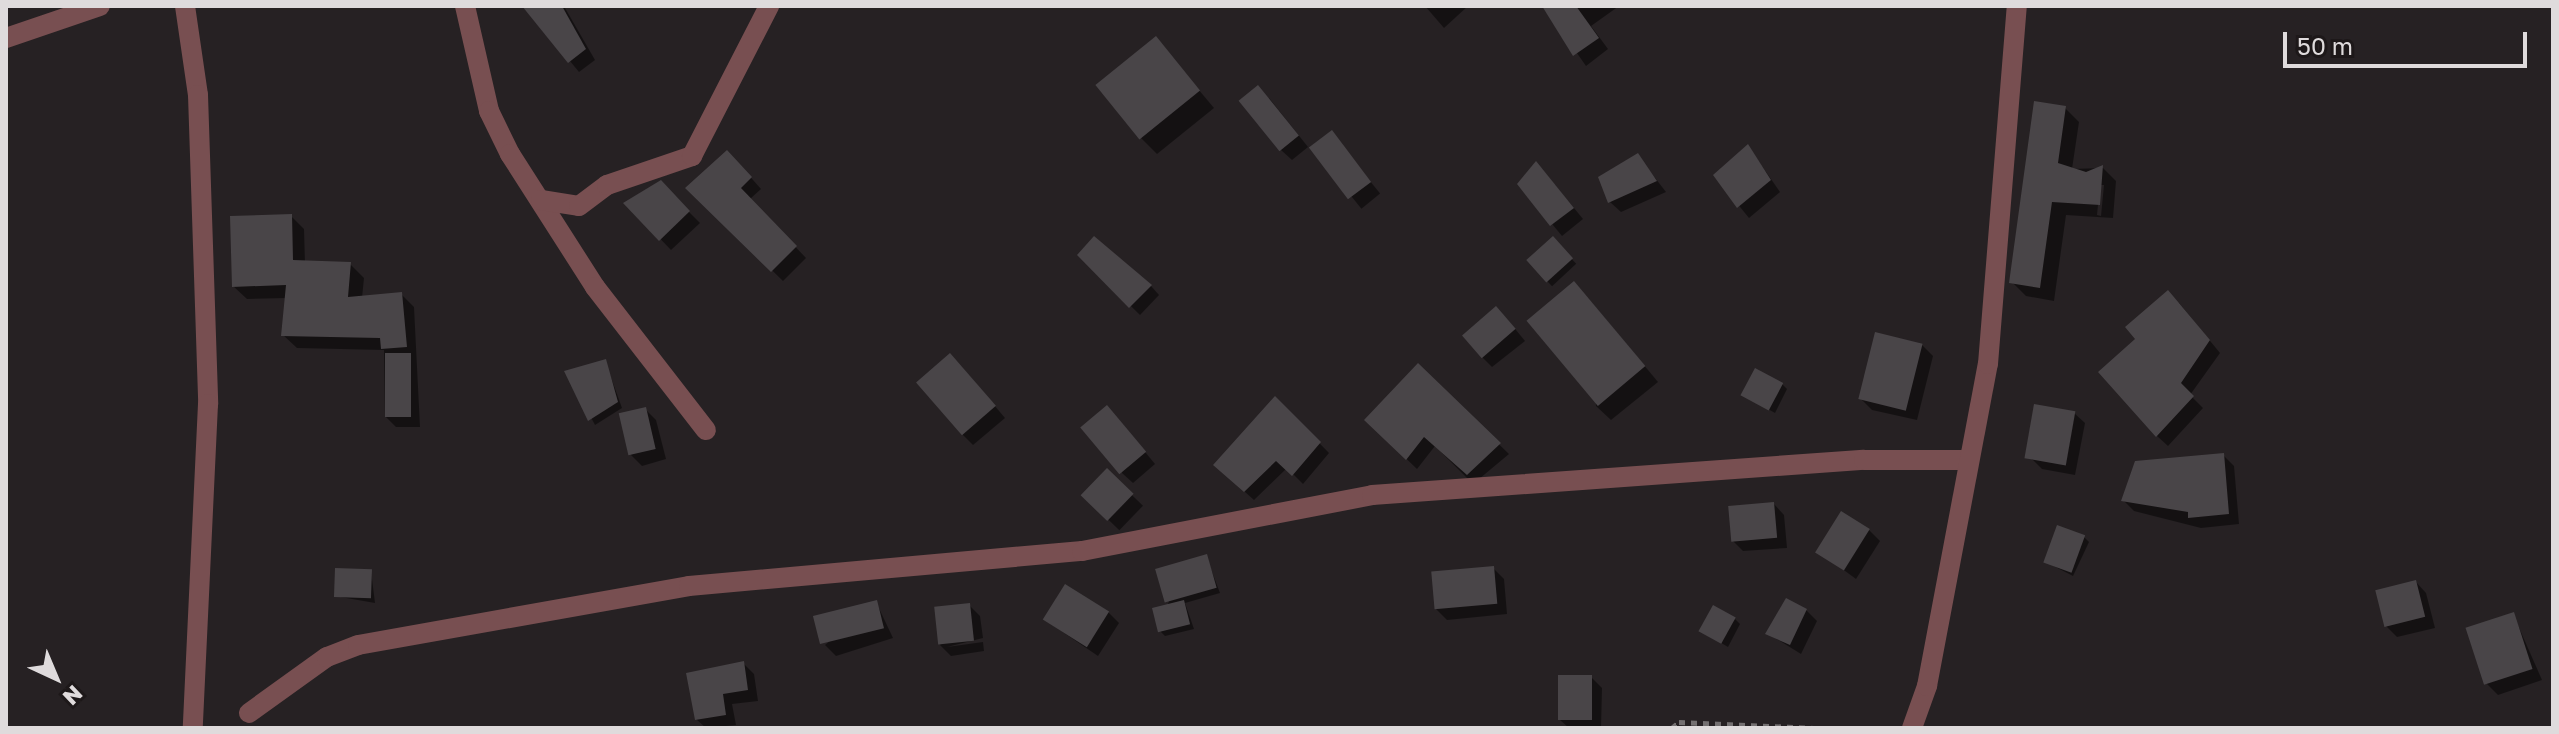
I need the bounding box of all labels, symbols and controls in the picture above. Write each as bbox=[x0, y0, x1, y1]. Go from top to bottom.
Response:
scale bar bbox=[2287, 16, 2531, 66]
text: 50 m bbox=[2297, 31, 2353, 60]
north arrow bbox=[16, 638, 96, 718]
text: N bbox=[58, 680, 88, 711]

